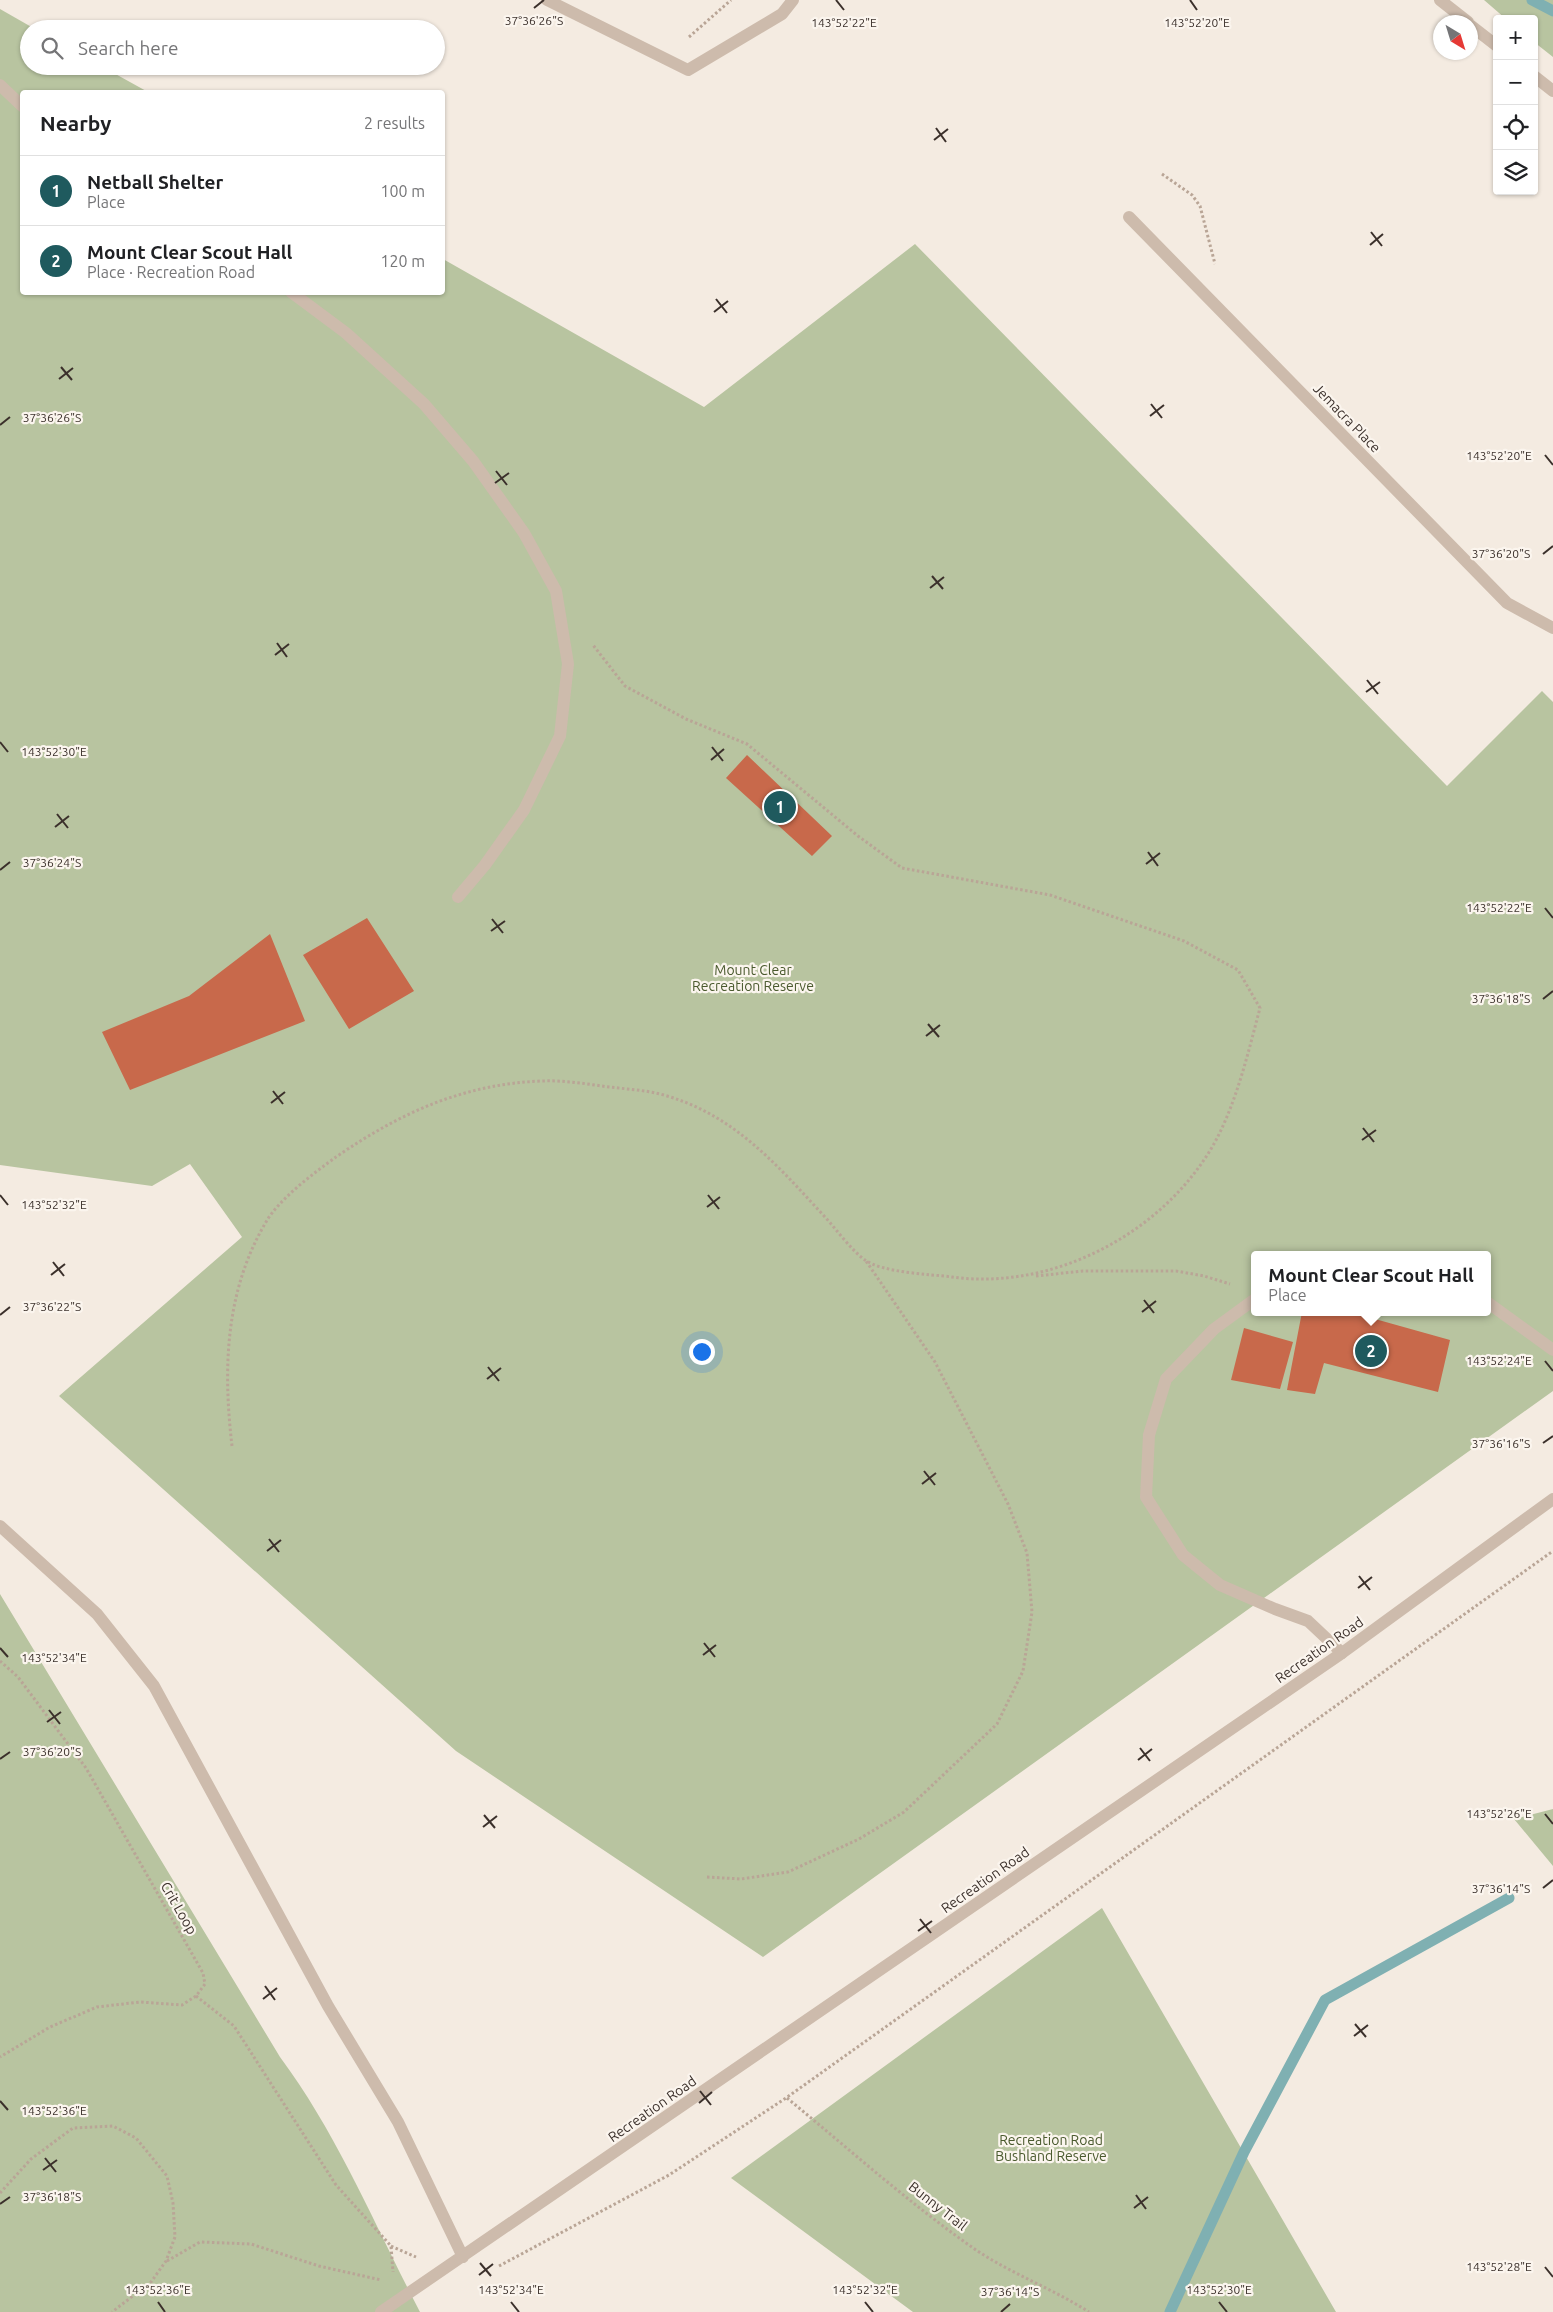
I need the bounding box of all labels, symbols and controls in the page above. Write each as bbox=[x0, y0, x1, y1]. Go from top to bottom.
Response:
text: 37°36'26"S bbox=[505, 14, 563, 27]
north arrow bbox=[1433, 15, 1478, 60]
map controls bbox=[1493, 15, 1538, 195]
button: + bbox=[1493, 15, 1538, 60]
text: 143°52'22"E bbox=[811, 16, 877, 29]
text: 143°52'20"E bbox=[1164, 16, 1230, 29]
search box bbox=[20, 20, 445, 75]
icon: search bbox=[38, 34, 66, 62]
text: Search here bbox=[78, 37, 178, 59]
button: − bbox=[1493, 60, 1538, 105]
button: locate bbox=[1493, 105, 1538, 150]
text: Nearby bbox=[40, 111, 111, 135]
text: 2 results bbox=[364, 114, 425, 132]
button: layers bbox=[1493, 150, 1538, 195]
text: Netball Shelter bbox=[87, 171, 223, 193]
text: 1 bbox=[51, 182, 61, 200]
text: 100 m bbox=[380, 182, 425, 200]
text: Place bbox=[87, 193, 125, 211]
text: Mount Clear Scout Hall bbox=[87, 241, 292, 263]
text: 2 bbox=[51, 252, 61, 270]
text: 120 m bbox=[380, 252, 425, 270]
text: Place · Recreation Road bbox=[87, 263, 255, 281]
street label: Jemacra Place bbox=[1310, 380, 1384, 456]
text: 37°36'26"S bbox=[23, 411, 81, 424]
text: 143°52'20"E bbox=[1466, 449, 1532, 462]
text: 37°36'20"S bbox=[1472, 547, 1530, 560]
text: 143°52'30"E bbox=[21, 745, 87, 758]
pin: 1 bbox=[764, 788, 796, 826]
text: 37°36'24"S bbox=[23, 856, 81, 869]
text: 143°52'22"E bbox=[1466, 901, 1532, 914]
park label: Mount Clear Recreation Reserve bbox=[692, 962, 814, 994]
text: 37°36'18"S bbox=[1472, 992, 1530, 1005]
text: 143°52'32"E bbox=[21, 1198, 87, 1211]
popup bbox=[1251, 1251, 1491, 1316]
text: Mount Clear Scout Hall bbox=[1268, 1264, 1474, 1286]
text: Place bbox=[1268, 1286, 1307, 1304]
text: 37°36'22"S bbox=[23, 1300, 81, 1313]
pin: 2 bbox=[1355, 1332, 1387, 1370]
your location bbox=[689, 1339, 715, 1365]
text: 143°52'24"E bbox=[1466, 1354, 1532, 1367]
text: 37°36'16"S bbox=[1472, 1437, 1530, 1450]
street label: Recreation Road bbox=[1272, 1614, 1366, 1686]
text: 143°52'34"E bbox=[21, 1651, 87, 1664]
text: 37°36'20"S bbox=[23, 1745, 81, 1758]
text: 143°52'26"E bbox=[1466, 1807, 1532, 1820]
street label: Recreation Road bbox=[938, 1844, 1032, 1916]
street label: Crit Loop bbox=[158, 1879, 200, 1937]
text: 37°36'14"S bbox=[1472, 1882, 1530, 1895]
street label: Recreation Road bbox=[605, 2073, 699, 2145]
text: 143°52'36"E bbox=[21, 2104, 87, 2117]
park label: Recreation Road Bushland Reserve bbox=[995, 2132, 1107, 2164]
street label: Bunny Trail bbox=[906, 2178, 971, 2234]
text: 37°36'18"S bbox=[23, 2190, 81, 2203]
text: 143°52'28"E bbox=[1466, 2260, 1532, 2273]
text: 143°52'36"E bbox=[125, 2283, 191, 2296]
text: 143°52'34"E bbox=[478, 2283, 544, 2296]
text: 143°52'32"E bbox=[832, 2283, 898, 2296]
text: 143°52'30"E bbox=[1186, 2283, 1252, 2296]
text: 37°36'14"S bbox=[981, 2285, 1039, 2298]

